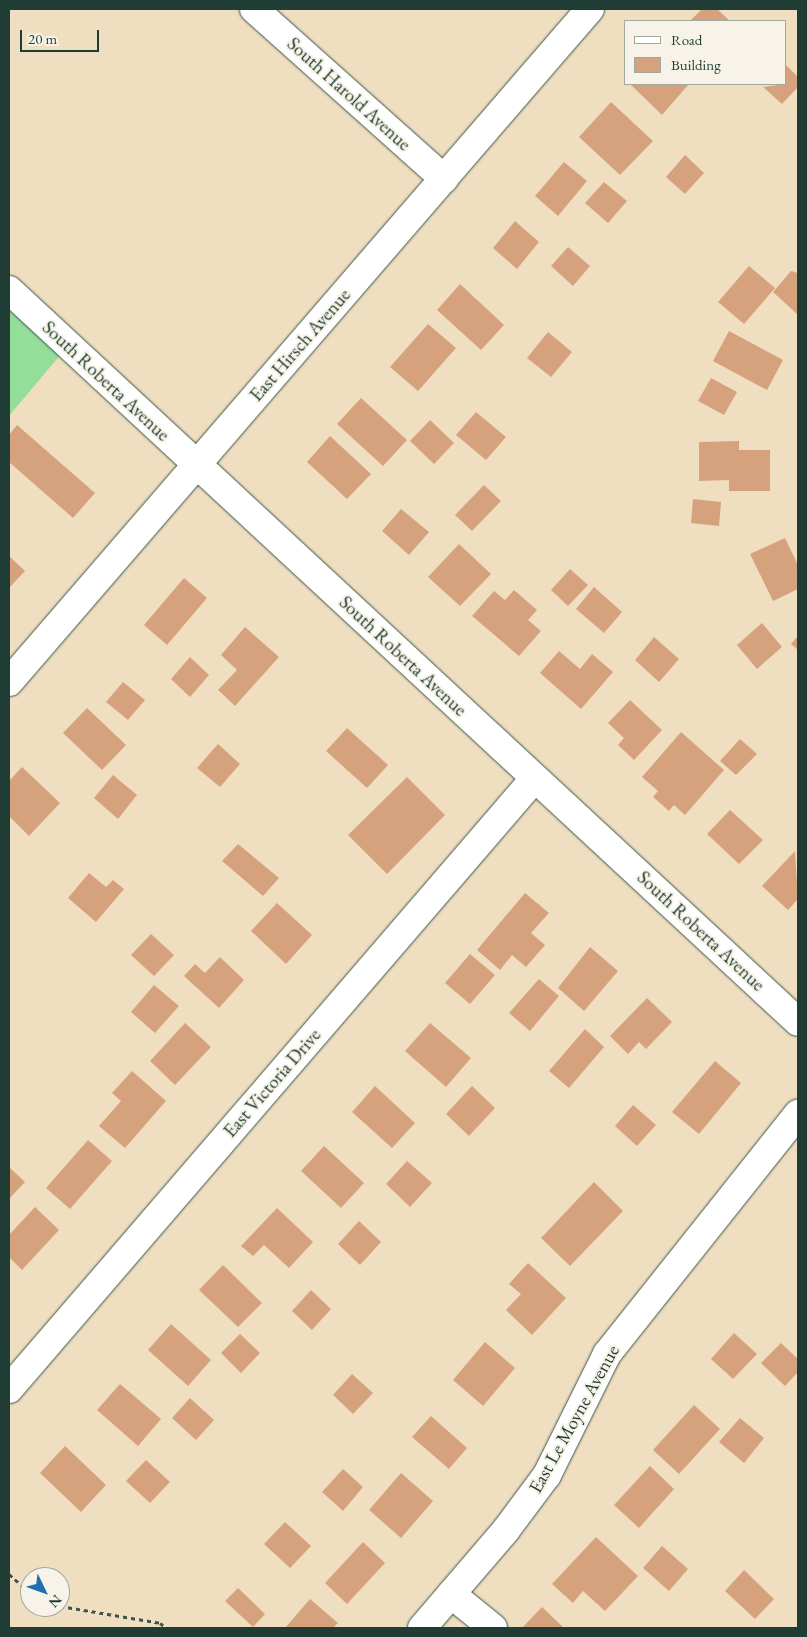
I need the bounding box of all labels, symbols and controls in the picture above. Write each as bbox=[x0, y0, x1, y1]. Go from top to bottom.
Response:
scale bar bbox=[22, 20, 101, 52]
legend bbox=[624, 20, 787, 85]
text: 20 m bbox=[28, 29, 57, 48]
text: Road bbox=[671, 30, 702, 49]
street label: South Harold Avenue bbox=[282, 32, 416, 156]
text: Building bbox=[671, 55, 721, 74]
street label: East Hirsch Avenue bbox=[245, 284, 355, 406]
street label: South Roberta Avenue bbox=[37, 316, 175, 446]
street label: South Roberta Avenue bbox=[334, 591, 472, 721]
street label: South Roberta Avenue bbox=[632, 866, 770, 996]
street label: East Victoria Drive bbox=[219, 1024, 325, 1142]
street label: East Le Moyne Avenue bbox=[524, 1341, 624, 1497]
north arrow bbox=[20, 1567, 70, 1617]
text: N bbox=[45, 1591, 66, 1612]

